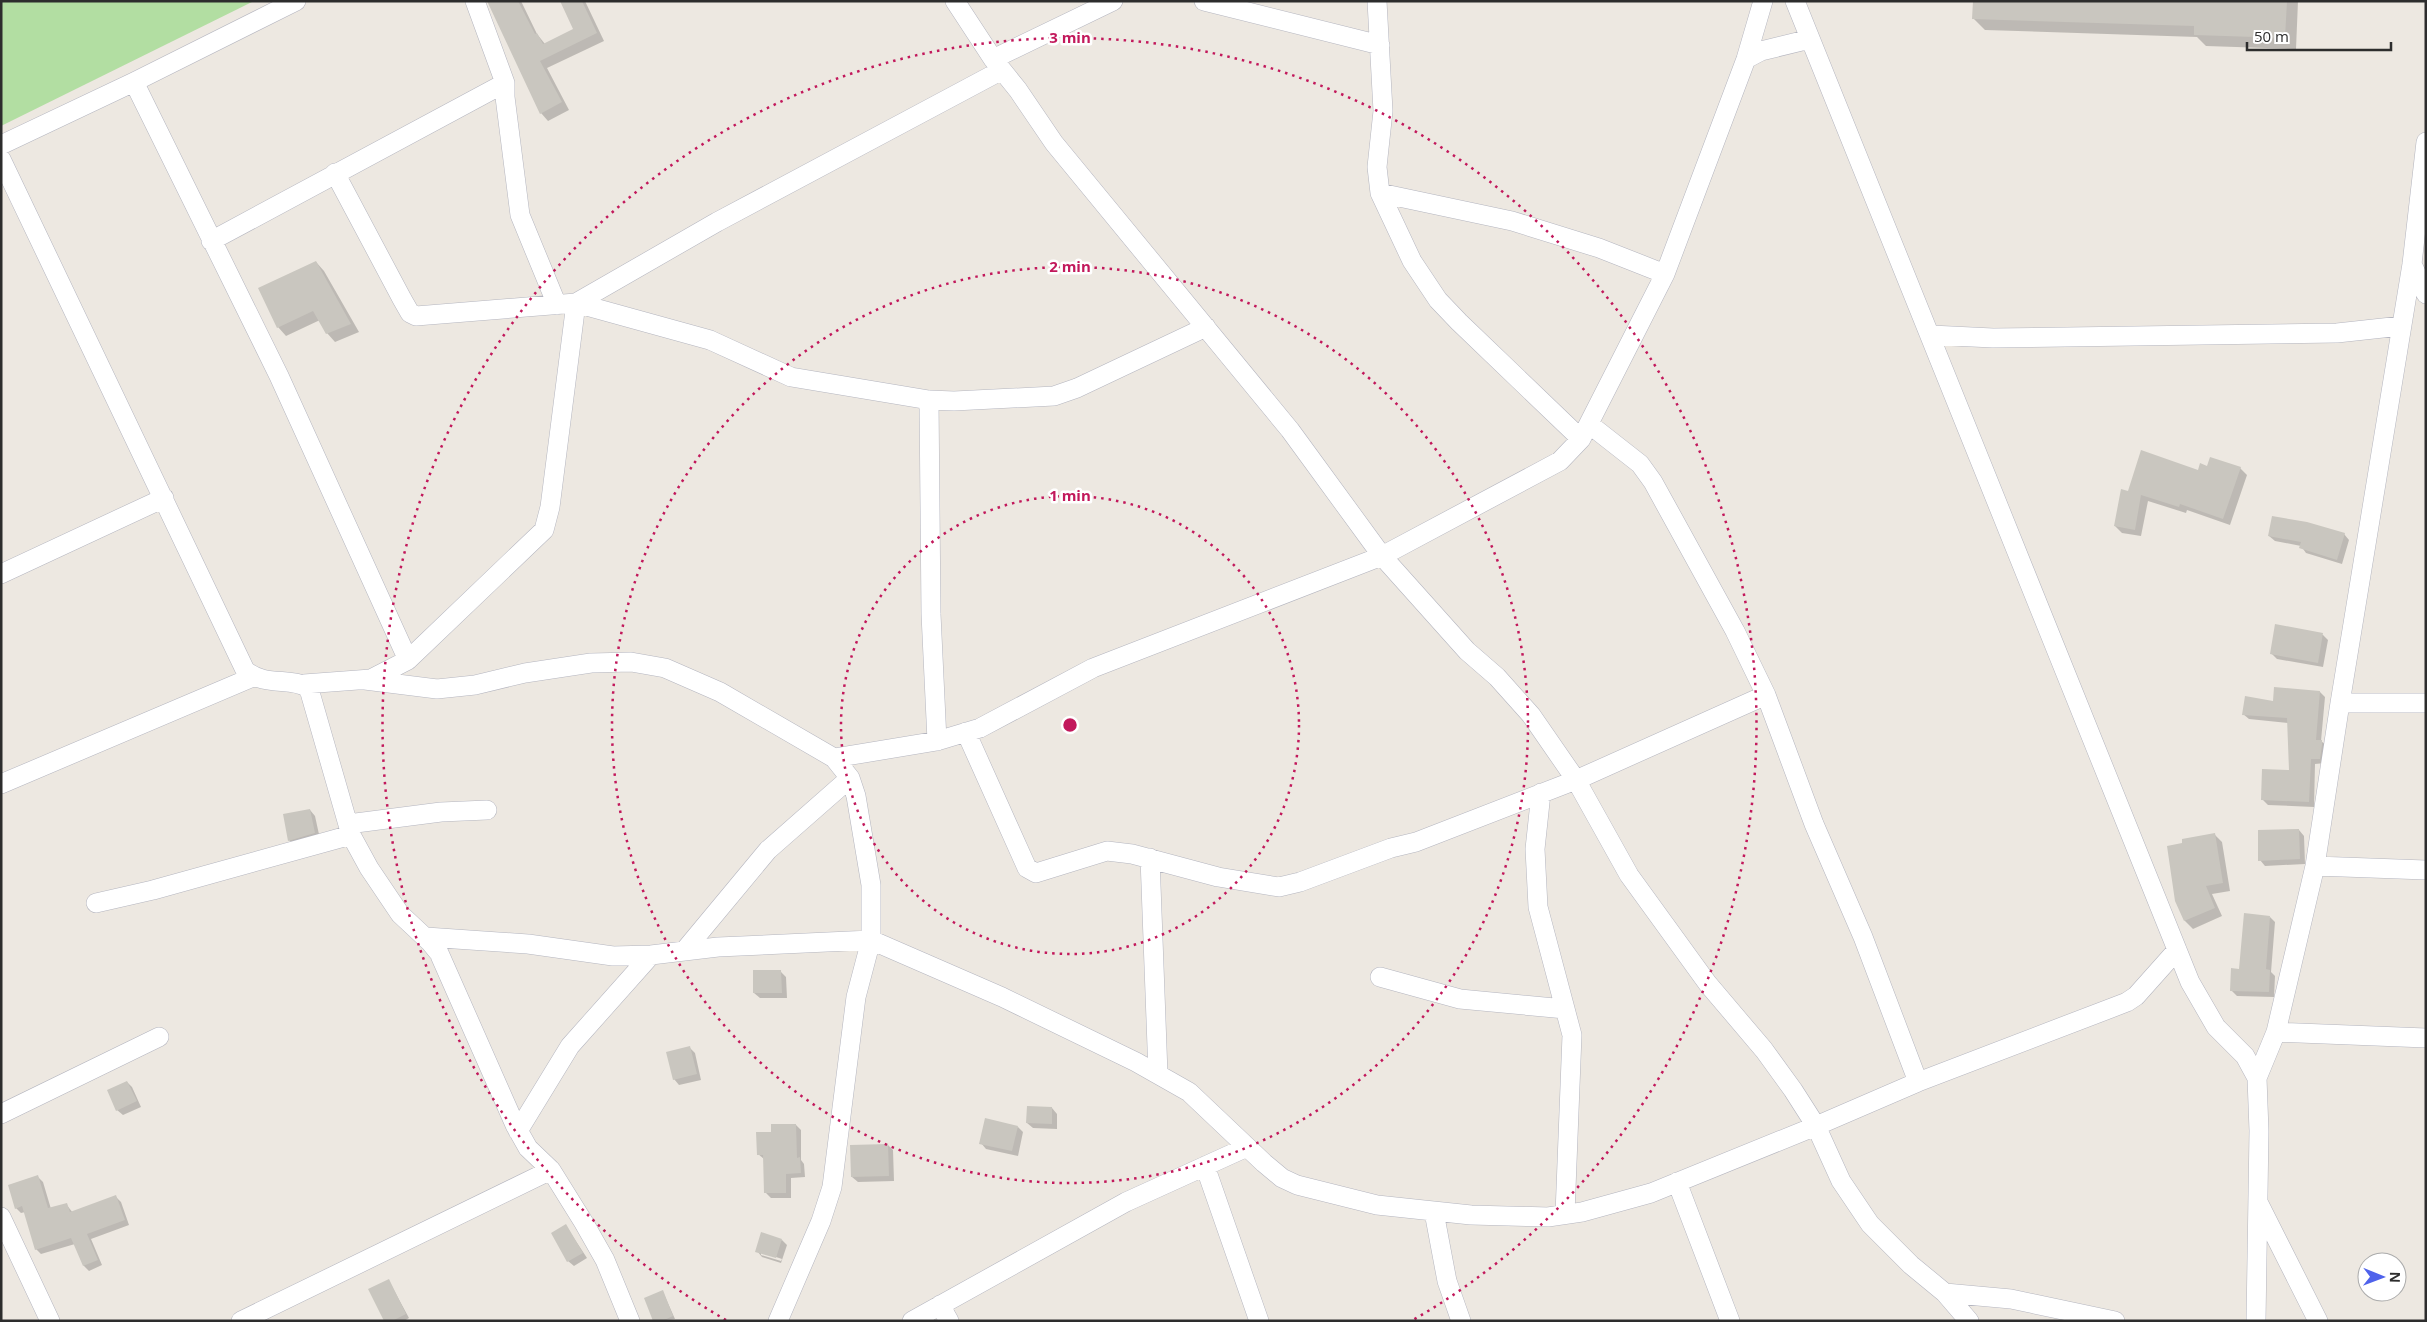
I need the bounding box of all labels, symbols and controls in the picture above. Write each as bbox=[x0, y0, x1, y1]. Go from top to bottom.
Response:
scale bar bbox=[2247, 20, 2391, 52]
text: 50 m bbox=[2254, 26, 2289, 46]
text: 3 min bbox=[1049, 27, 1091, 47]
text: 2 min bbox=[1049, 256, 1091, 276]
text: 1 min bbox=[1049, 485, 1091, 505]
centre of rings bbox=[1061, 716, 1079, 734]
north arrow bbox=[2357, 1252, 2407, 1302]
text: N bbox=[2386, 1271, 2405, 1283]

